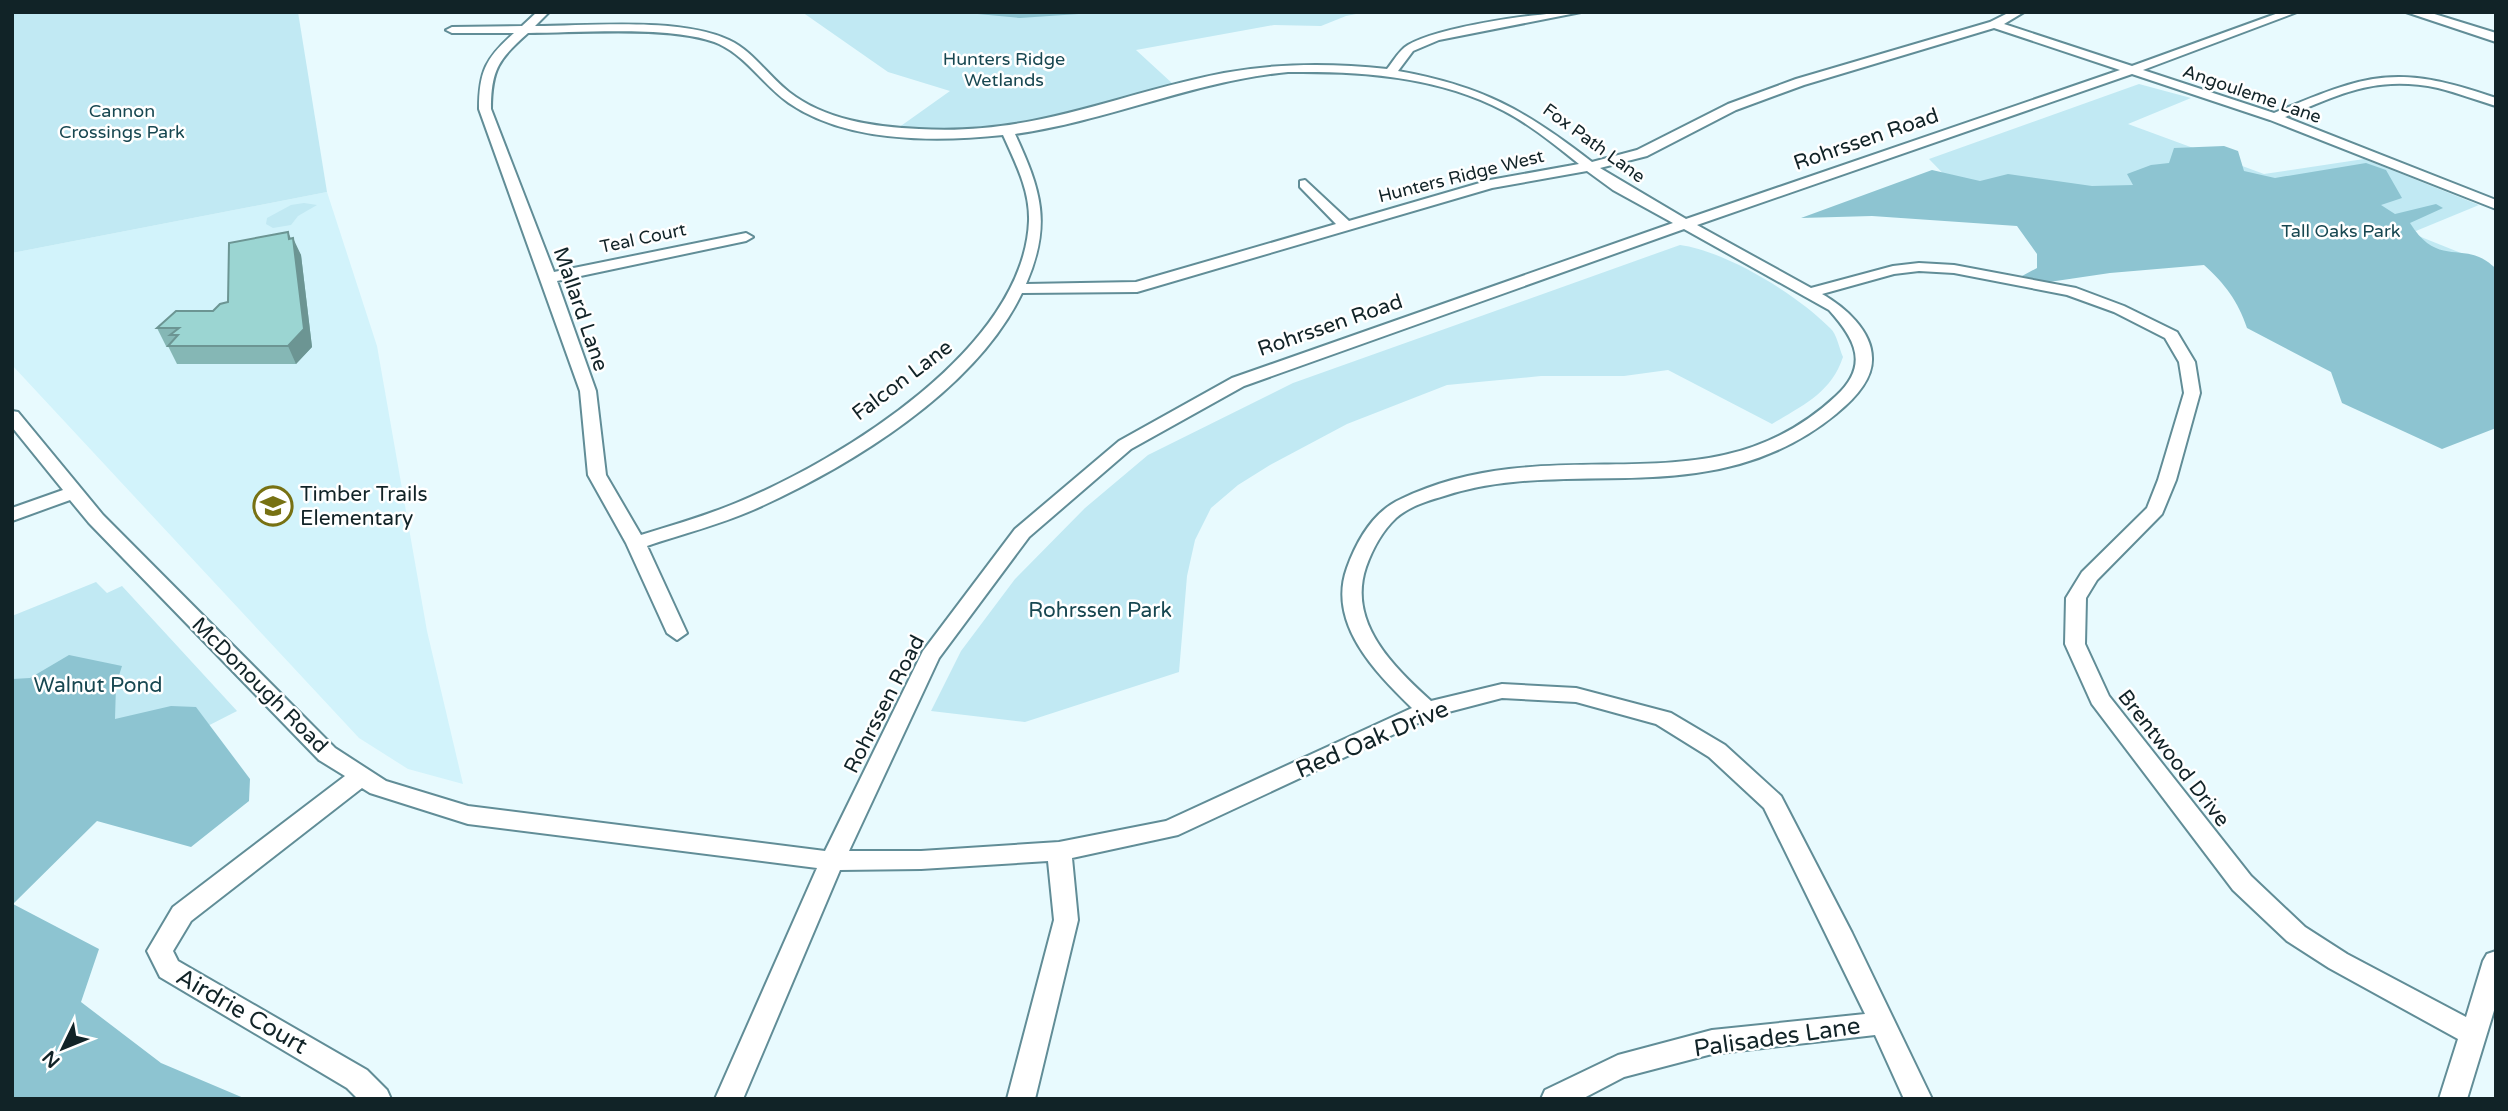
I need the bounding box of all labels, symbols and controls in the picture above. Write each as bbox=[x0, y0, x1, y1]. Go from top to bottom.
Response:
park label: Hunters Ridge Wetlands bbox=[943, 48, 1065, 91]
street label: Angouleme Lane bbox=[2180, 60, 2324, 128]
street label: Fox Path Lane bbox=[1539, 99, 1649, 187]
park label: Cannon Crossings Park bbox=[59, 100, 185, 143]
street label: Rohrssen Road bbox=[1790, 103, 1942, 176]
street label: Hunters Ridge West bbox=[1376, 145, 1546, 207]
street label: Teal Court bbox=[598, 218, 688, 258]
park label: Tall Oaks Park bbox=[2281, 220, 2401, 242]
street label: Mallard Lane bbox=[548, 244, 613, 374]
street label: Rohrssen Road bbox=[1254, 289, 1406, 362]
street label: Falcon Lane bbox=[847, 335, 957, 426]
place label: Timber Trails Elementary bbox=[300, 482, 428, 531]
school or university icon: Timber Trails Elementary bbox=[252, 485, 294, 527]
park label: Rohrssen Park bbox=[1028, 598, 1172, 623]
street label: McDonough Road bbox=[186, 612, 333, 759]
street label: Rohrssen Road bbox=[839, 631, 930, 777]
park label: Walnut Pond bbox=[33, 673, 163, 698]
street label: Brentwood Drive bbox=[2112, 685, 2235, 832]
street label: Red Oak Drive bbox=[1291, 694, 1453, 785]
street label: Airdrie Court bbox=[171, 962, 312, 1061]
street label: Palisades Lane bbox=[1692, 1011, 1862, 1064]
north arrow bbox=[28, 1013, 98, 1083]
text: N bbox=[38, 1046, 65, 1072]

